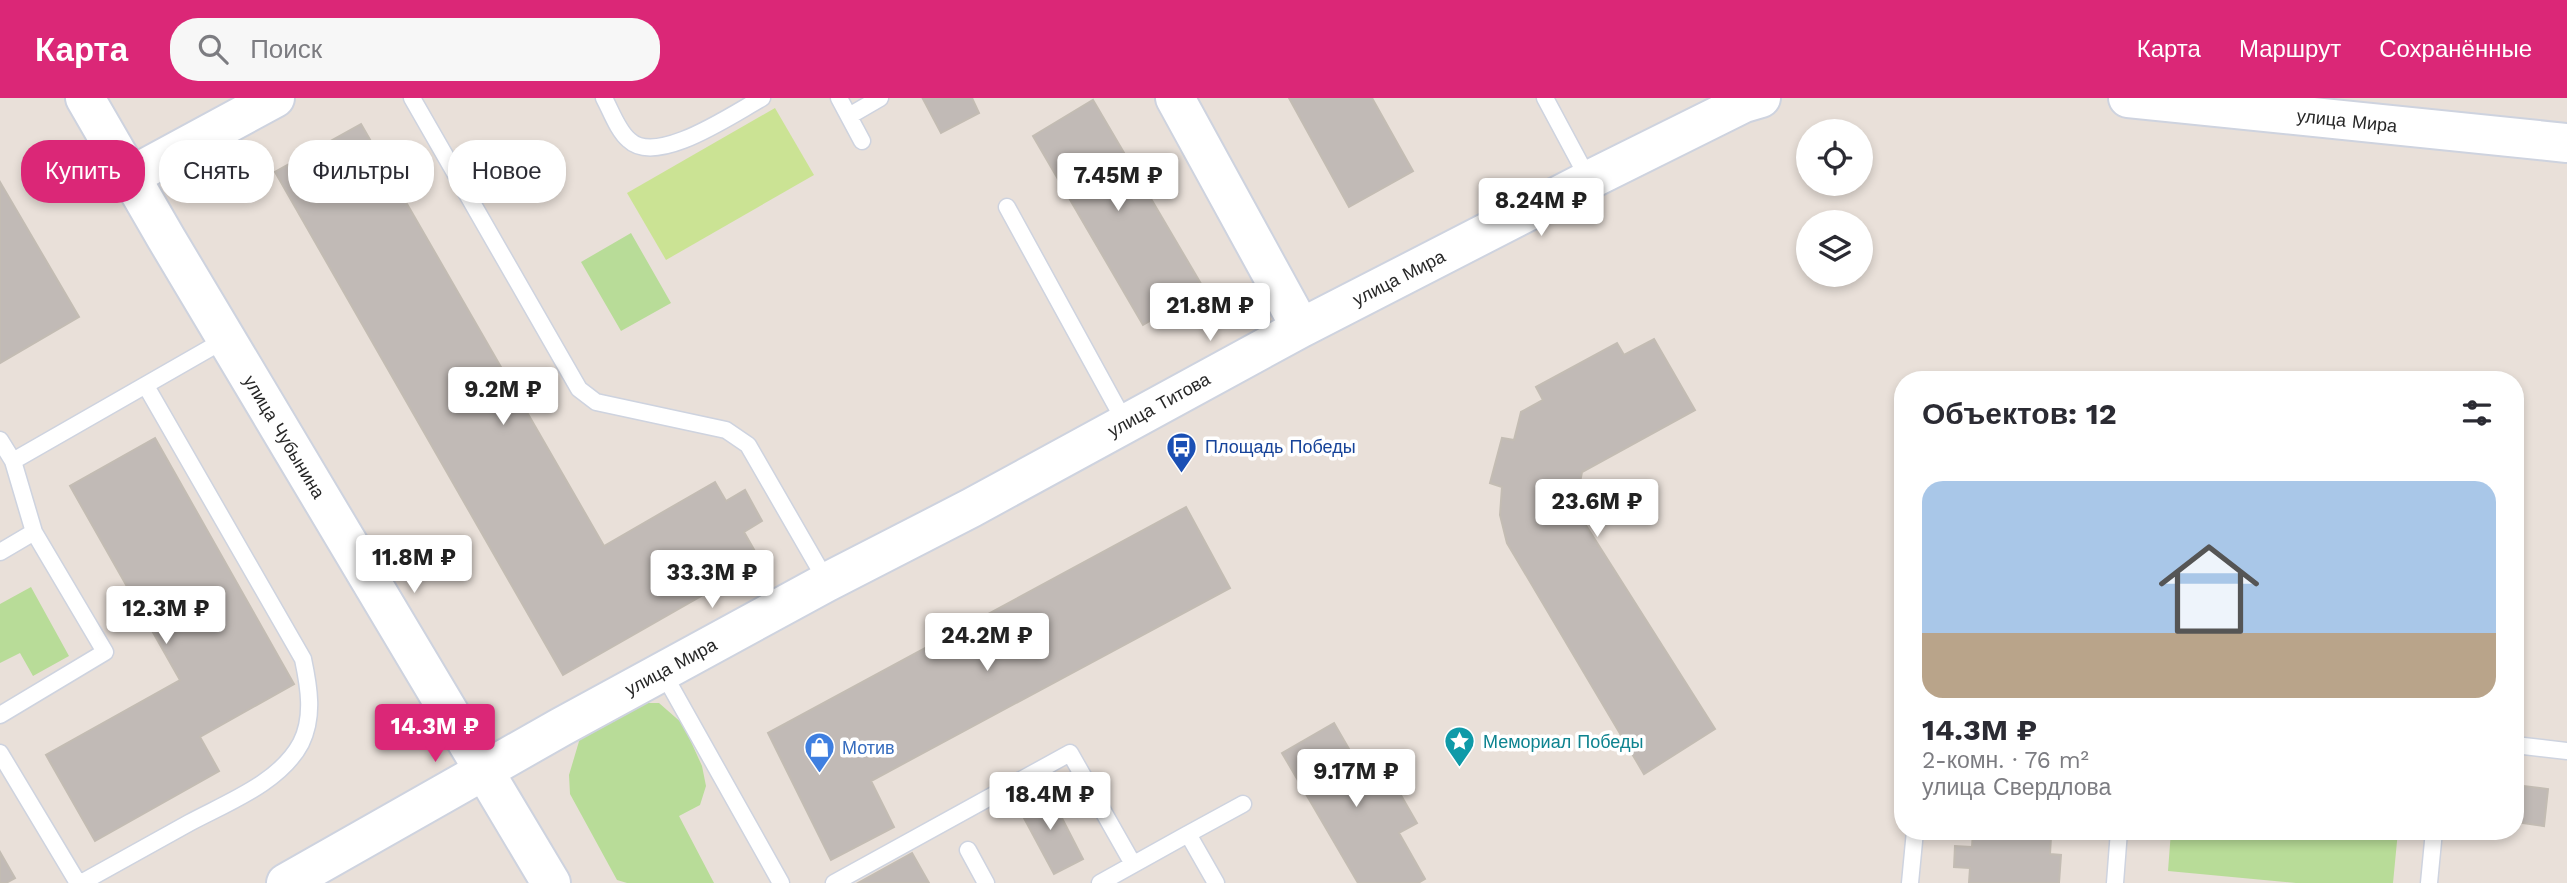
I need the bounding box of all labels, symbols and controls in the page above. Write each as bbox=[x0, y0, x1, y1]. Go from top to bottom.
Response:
search box bbox=[170, 18, 660, 81]
text: Карта bbox=[35, 30, 128, 69]
icon: search bbox=[194, 30, 232, 68]
text: Поиск bbox=[250, 34, 322, 64]
text: Карта bbox=[2137, 35, 2201, 63]
text: Маршрут bbox=[2239, 35, 2341, 63]
text: Сохранённые bbox=[2379, 35, 2532, 63]
street label: улица Мира bbox=[2296, 105, 2399, 136]
map controls bbox=[1796, 119, 1873, 287]
button: locate bbox=[1796, 119, 1873, 196]
chip: Купить bbox=[21, 140, 145, 203]
chip: Снять bbox=[159, 140, 274, 203]
chip: Фильтры bbox=[288, 140, 434, 203]
chip: Новое bbox=[448, 140, 566, 203]
pin: 7.45M ₽ bbox=[1053, 153, 1183, 213]
text: 7.45M ₽ bbox=[1073, 162, 1163, 189]
pin: 8.24M ₽ bbox=[1476, 178, 1606, 238]
text: 8.24M ₽ bbox=[1495, 187, 1587, 214]
button: layers bbox=[1796, 210, 1873, 287]
street label: улица Мира bbox=[1349, 245, 1449, 310]
pin: 21.8M ₽ bbox=[1145, 284, 1275, 343]
text: 21.8M ₽ bbox=[1166, 292, 1254, 319]
street label: улица Титова bbox=[1104, 367, 1214, 441]
pin: 9.2M ₽ bbox=[446, 368, 560, 427]
street label: улица Чубынина bbox=[239, 371, 330, 503]
text: 9.2M ₽ bbox=[464, 376, 542, 403]
icon: filters bbox=[2458, 394, 2496, 432]
text: Объектов: 12 bbox=[1922, 396, 2117, 431]
bus stop icon: Площадь Победы bbox=[1165, 430, 1199, 474]
place label: Площадь Победы bbox=[1205, 436, 1356, 457]
pin: 23.6M ₽ bbox=[1532, 480, 1662, 539]
text: 23.6M ₽ bbox=[1551, 488, 1643, 515]
icon: home bbox=[2146, 526, 2272, 652]
pin: 11.8M ₽ bbox=[349, 536, 479, 595]
text: 11.8M ₽ bbox=[372, 544, 456, 571]
pin: 33.3M ₽ bbox=[647, 550, 777, 610]
text: 33.3M ₽ bbox=[667, 559, 757, 586]
pin: 12.3M ₽ bbox=[101, 587, 231, 646]
text: 12.3M ₽ bbox=[122, 595, 210, 622]
pin: 24.2M ₽ bbox=[922, 614, 1052, 673]
text: 24.2M ₽ bbox=[941, 622, 1033, 649]
street label: улица Мира bbox=[621, 633, 721, 699]
pin: 14.3M ₽ bbox=[370, 704, 500, 764]
text: 14.3M ₽ bbox=[1922, 712, 2037, 747]
text: 14.3M ₽ bbox=[391, 713, 479, 740]
place icon: Мемориал Победы bbox=[1443, 725, 1477, 769]
shop icon: Мотив bbox=[802, 731, 836, 775]
place label: Мемориал Победы bbox=[1483, 731, 1643, 752]
place label: Мотив bbox=[842, 737, 895, 758]
text: 2-комн. · 76 m² bbox=[1922, 747, 2089, 774]
pin: 9.17M ₽ bbox=[1291, 750, 1421, 809]
text: 9.17M ₽ bbox=[1313, 758, 1399, 785]
pin: 18.4M ₽ bbox=[985, 772, 1115, 832]
text: улица Свердлова bbox=[1922, 774, 2111, 801]
text: 18.4M ₽ bbox=[1005, 781, 1095, 808]

